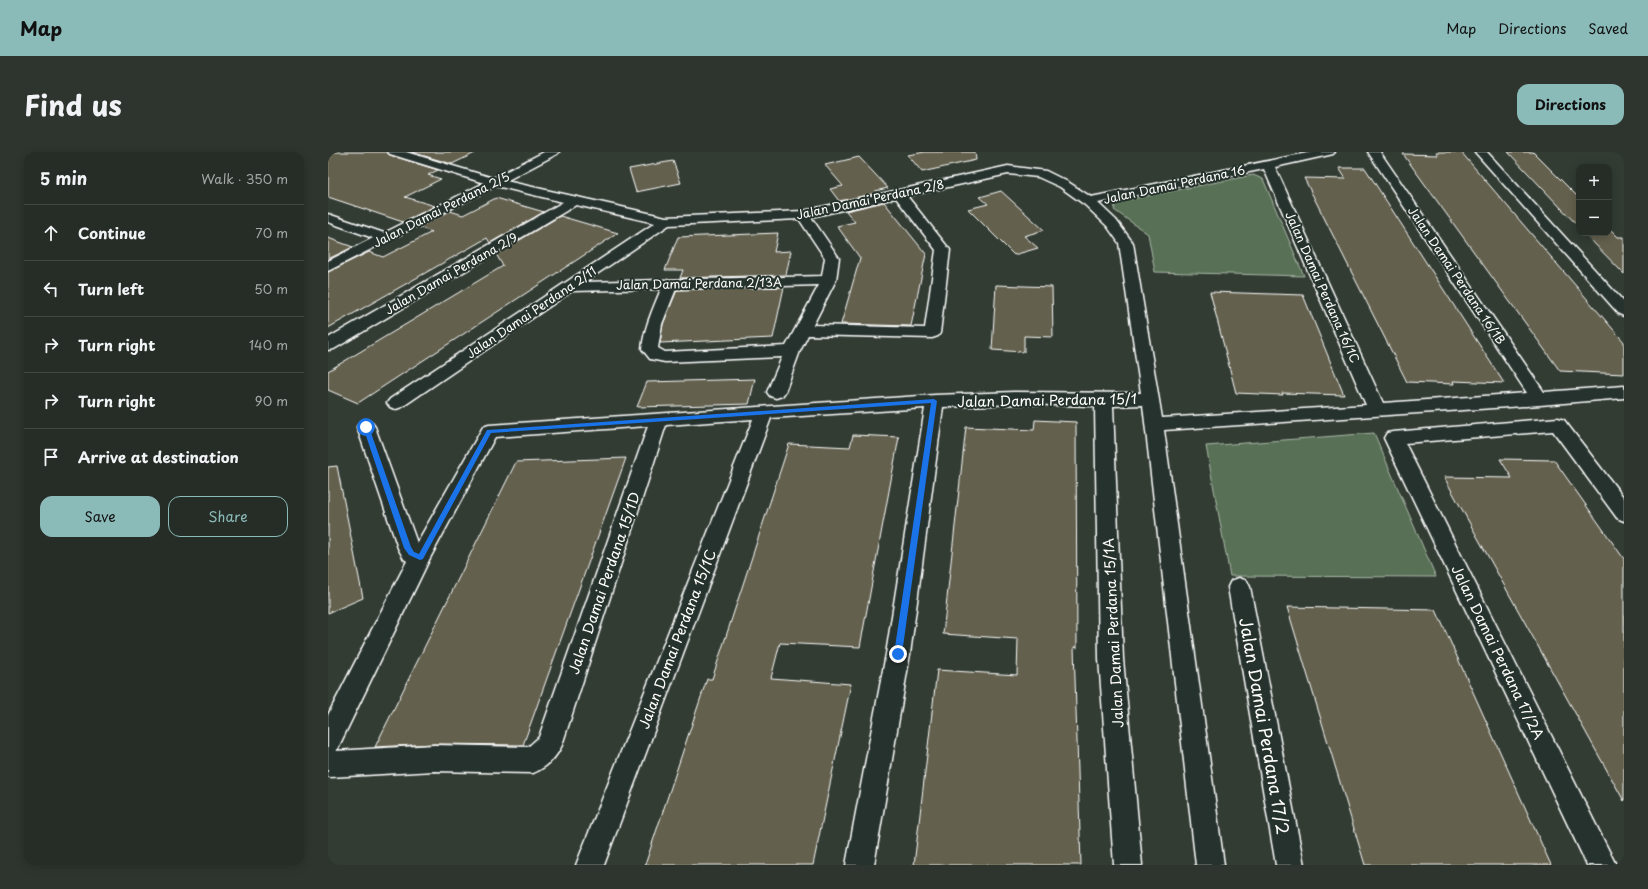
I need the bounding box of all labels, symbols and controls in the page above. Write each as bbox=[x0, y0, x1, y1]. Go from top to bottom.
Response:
text: Map bbox=[20, 14, 62, 42]
text: Map bbox=[1446, 18, 1476, 39]
text: Directions bbox=[1498, 18, 1566, 39]
text: Saved bbox=[1588, 18, 1628, 39]
text: Find us bbox=[24, 83, 122, 126]
button: Directions bbox=[1517, 84, 1624, 125]
street label: Jalan Damai Perdana 16 bbox=[1101, 160, 1247, 208]
map controls bbox=[1576, 164, 1612, 236]
button: + bbox=[1576, 164, 1612, 200]
text: 5 min bbox=[40, 165, 87, 191]
street label: Jalan Damai Perdana 2/5 bbox=[370, 167, 512, 251]
text: Walk · 350 m bbox=[201, 169, 288, 188]
street label: Jalan Damai Perdana 2/8 bbox=[794, 175, 946, 223]
button: − bbox=[1576, 200, 1612, 236]
street label: Jalan Damai Perdana 16/1B bbox=[1404, 203, 1510, 348]
street label: Jalan Damai Perdana 16/1C bbox=[1281, 208, 1365, 366]
text: Continue bbox=[78, 221, 146, 244]
icon: ahead bbox=[40, 222, 62, 244]
text: 70 m bbox=[255, 223, 288, 242]
street label: Jalan Damai Perdana 2/9 bbox=[381, 228, 521, 318]
street label: Jalan Damai Perdana 2/11 bbox=[462, 262, 600, 362]
street label: Jalan Damai Perdana 2/13A bbox=[616, 273, 782, 293]
text: Turn left bbox=[78, 277, 144, 300]
icon: left bbox=[40, 278, 62, 300]
text: 50 m bbox=[254, 279, 288, 298]
text: Turn right bbox=[78, 333, 155, 356]
icon: right bbox=[40, 334, 62, 356]
text: 140 m bbox=[249, 335, 288, 354]
street label: Jalan Damai Perdana 15/1 bbox=[957, 388, 1137, 412]
text: Turn right bbox=[78, 389, 155, 412]
icon: right bbox=[40, 390, 62, 412]
text: 90 m bbox=[255, 391, 288, 410]
route start bbox=[357, 418, 375, 436]
text: Arrive at destination bbox=[78, 445, 239, 468]
icon: arrive bbox=[40, 446, 62, 468]
street label: Jalan Damai Perdana 15/1D bbox=[563, 489, 645, 677]
button: Save bbox=[40, 496, 160, 537]
button: Share bbox=[168, 496, 288, 537]
street label: Jalan Damai Perdana 15/1A bbox=[1098, 538, 1128, 728]
street label: Jalan Damai Perdana 15/1C bbox=[633, 546, 721, 732]
street label: Jalan Damai Perdana 17/2A bbox=[1447, 561, 1550, 743]
street label: Jalan Damai Perdana 17/2 bbox=[1233, 616, 1297, 836]
route end bbox=[889, 645, 907, 663]

